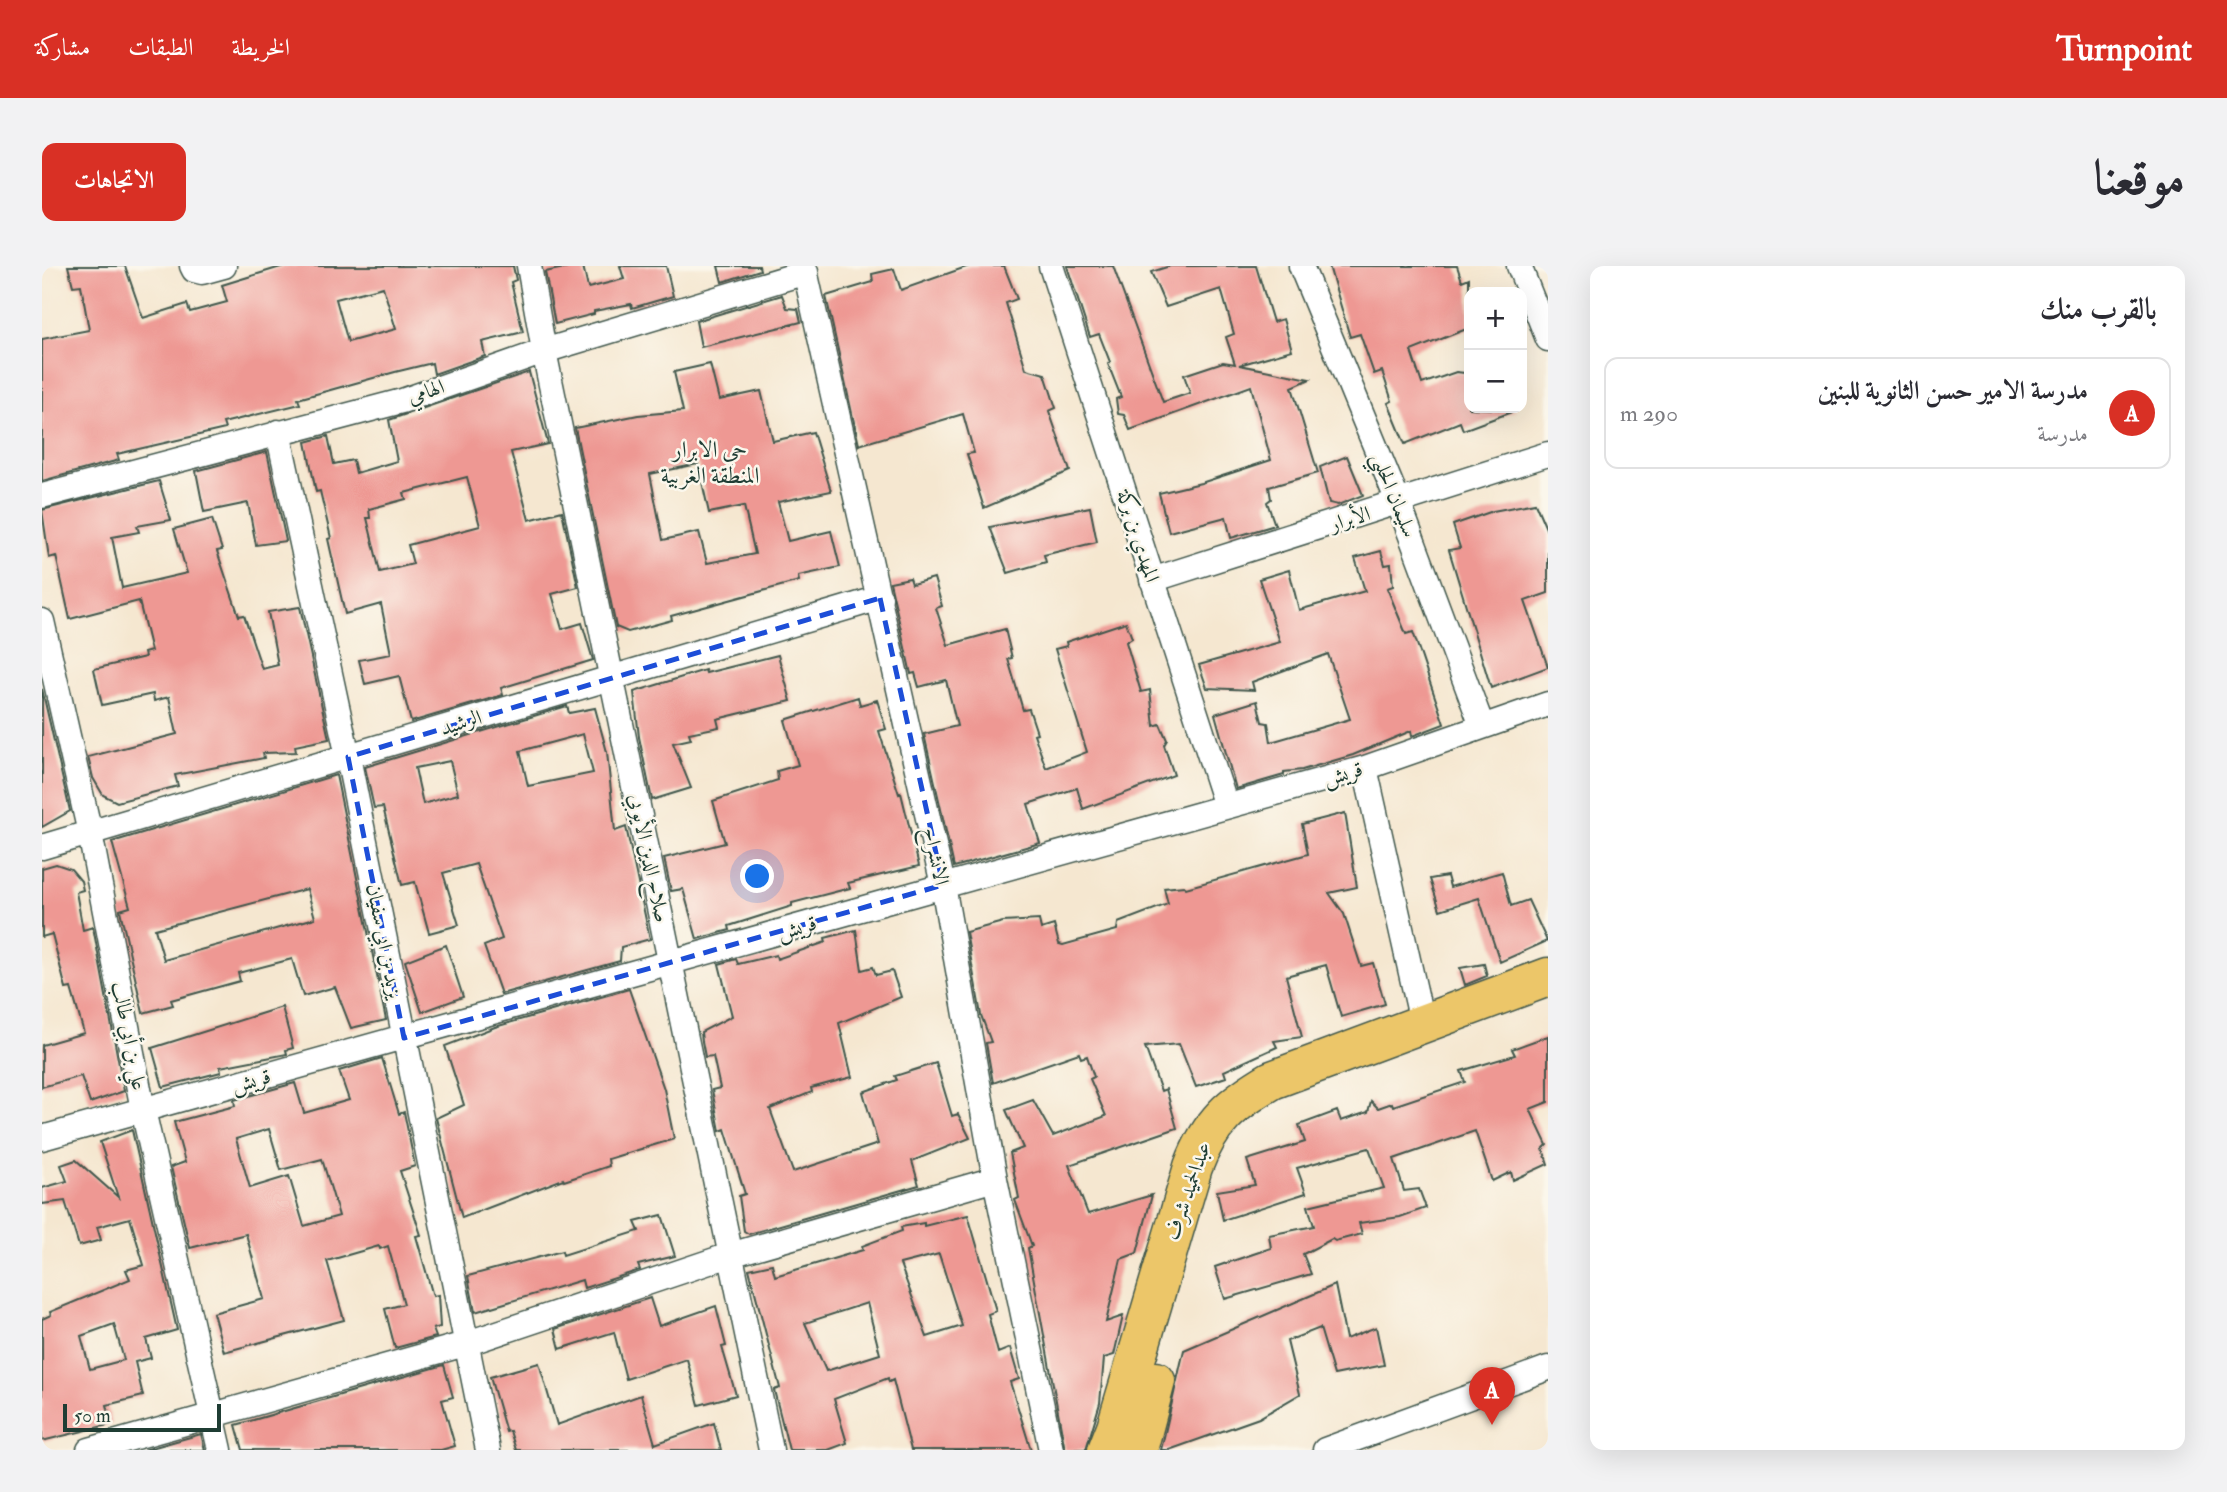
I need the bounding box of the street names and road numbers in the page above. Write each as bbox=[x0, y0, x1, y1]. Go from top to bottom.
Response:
street label: الهامي bbox=[404, 373, 449, 414]
street label: سليمان الحلبي bbox=[1359, 449, 1423, 544]
street label: المهدي بن بركة bbox=[1108, 485, 1166, 586]
street label: الأبرار bbox=[1324, 498, 1374, 538]
street label: الرشيد bbox=[437, 704, 485, 742]
street label: قريش bbox=[1320, 756, 1366, 792]
street label: صلاح الدين الأيوبي bbox=[617, 791, 678, 926]
street label: الانشراح bbox=[912, 824, 955, 889]
street label: يزيد بن ابي سفيان bbox=[357, 881, 409, 1003]
street label: قريش bbox=[774, 910, 820, 946]
street label: علي بن أبي طالب bbox=[99, 979, 155, 1094]
street label: قريش bbox=[228, 1063, 274, 1099]
street label: عبدالحميد شرف bbox=[1159, 1138, 1217, 1244]

